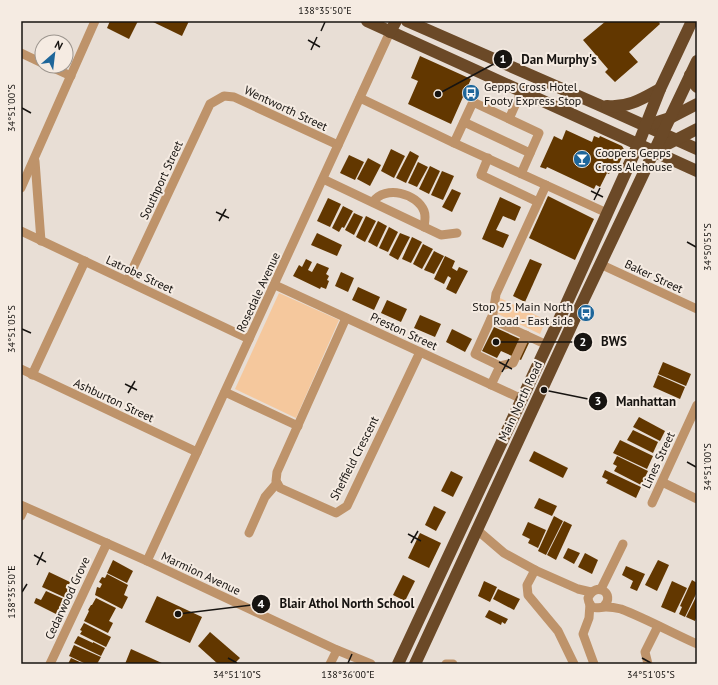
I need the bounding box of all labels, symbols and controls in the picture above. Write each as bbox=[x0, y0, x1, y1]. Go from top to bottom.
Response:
text: 138°35'50"E bbox=[298, 4, 352, 17]
north arrow bbox=[34, 34, 74, 74]
text: N bbox=[52, 37, 65, 53]
callout: Dan Murphy's bbox=[493, 47, 605, 72]
text: 1 bbox=[500, 51, 506, 66]
text: Dan Murphy's bbox=[521, 51, 597, 68]
place label: Gepps Cross Hotel Footy Express Stop bbox=[484, 79, 581, 108]
street label: Wentworth Street bbox=[242, 82, 330, 134]
bus stop icon: Gepps Cross Hotel Footy Express Stop bbox=[461, 83, 481, 103]
text: 34°51'00"S bbox=[5, 84, 18, 132]
street label: Southport Street bbox=[136, 138, 186, 222]
place label: Coopers Gepps Cross Alehouse bbox=[595, 145, 672, 174]
bar icon: Coopers Gepps Cross Alehouse bbox=[572, 149, 592, 169]
text: 34°50'55"S bbox=[701, 223, 714, 271]
street label: Rosedale Avenue bbox=[233, 250, 283, 334]
street label: Latrobe Street bbox=[104, 252, 176, 296]
street label: Baker Street bbox=[622, 256, 686, 296]
place label: Stop 25 Main North Road - East side bbox=[472, 299, 573, 328]
bus stop icon: Stop 25 Main North Road - East side bbox=[576, 303, 596, 323]
text: 34°51'05"S bbox=[5, 305, 18, 353]
street label: Preston Street bbox=[368, 309, 440, 353]
callout: BWS bbox=[573, 329, 635, 354]
text: BWS bbox=[601, 333, 627, 350]
text: 2 bbox=[580, 334, 586, 349]
street label: Main North Road bbox=[495, 359, 545, 443]
street label: Ashburton Street bbox=[71, 375, 157, 425]
callout: Manhattan bbox=[588, 389, 684, 414]
text: 3 bbox=[595, 393, 601, 408]
text: Manhattan bbox=[616, 393, 676, 410]
street label: Sheffield Crescent bbox=[326, 413, 382, 503]
street label: Lines Street bbox=[638, 429, 678, 491]
text: 34°51'00"S bbox=[701, 443, 714, 491]
street label: Marmion Avenue bbox=[159, 548, 243, 598]
street label: Cedarwood Grove bbox=[41, 554, 93, 642]
text: 138°35'50"E bbox=[5, 565, 18, 619]
callout: Blair Athol North School bbox=[251, 591, 422, 616]
text: Blair Athol North School bbox=[280, 595, 415, 612]
text: 4 bbox=[258, 596, 265, 611]
text: 34°51'10"S bbox=[213, 668, 261, 681]
text: 138°36'00"E bbox=[321, 668, 375, 681]
text: 34°51'05"S bbox=[627, 668, 675, 681]

